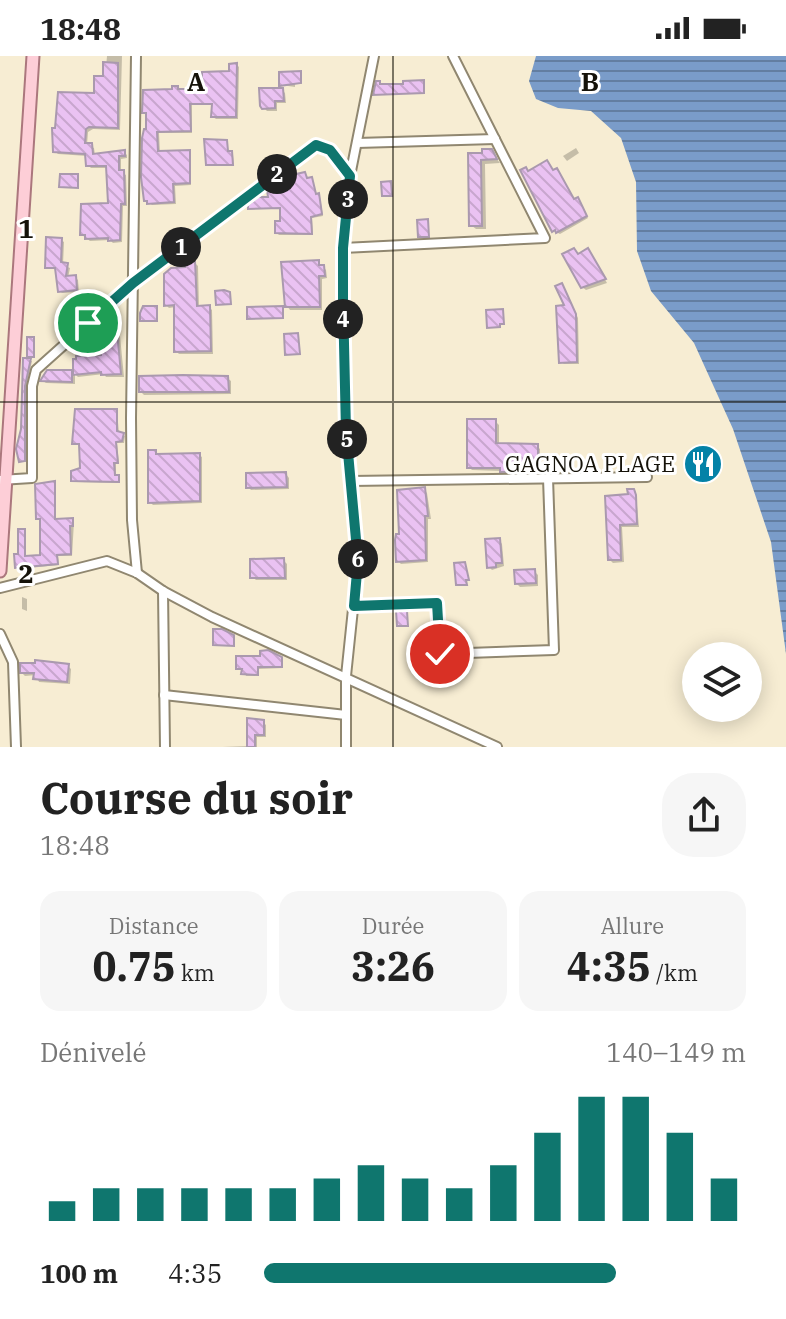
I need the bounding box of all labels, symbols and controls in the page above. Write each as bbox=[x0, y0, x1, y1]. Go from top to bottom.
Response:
text: 18:48 bbox=[40, 9, 121, 48]
text: A bbox=[187, 64, 205, 98]
text: B bbox=[581, 64, 599, 98]
pin: 2 bbox=[257, 154, 297, 194]
text: 2 bbox=[270, 159, 284, 188]
pin: 3 bbox=[328, 179, 368, 219]
text: 3 bbox=[341, 184, 355, 213]
text: 1 bbox=[18, 211, 34, 245]
pin: 1 bbox=[161, 227, 201, 267]
text: 1 bbox=[174, 232, 188, 261]
pin bbox=[54, 289, 122, 357]
pin: 4 bbox=[323, 299, 363, 339]
icon: arrive bbox=[66, 301, 110, 345]
text: 4 bbox=[336, 304, 350, 333]
pin: 5 bbox=[327, 419, 367, 459]
text: 5 bbox=[340, 424, 354, 453]
restaurant icon: GAGNOA PLAGE bbox=[682, 443, 724, 485]
place label: GAGNOA PLAGE bbox=[505, 449, 675, 478]
pin: 6 bbox=[338, 539, 378, 579]
text: 6 bbox=[351, 544, 365, 573]
text: 2 bbox=[18, 556, 34, 590]
pin bbox=[406, 620, 474, 688]
icon: check bbox=[418, 632, 462, 676]
map controls bbox=[682, 642, 762, 722]
button: layers bbox=[682, 642, 762, 722]
text: Course du soir bbox=[40, 769, 353, 826]
button: share bbox=[662, 773, 746, 857]
text: 18:48 bbox=[40, 828, 110, 862]
text: Distance bbox=[109, 911, 199, 940]
text: Durée bbox=[362, 911, 424, 940]
text: Allure bbox=[601, 911, 664, 940]
text: 0.75 bbox=[93, 940, 176, 992]
text: 3:26 bbox=[351, 940, 435, 992]
text: 4:35 bbox=[567, 940, 651, 992]
text: km bbox=[176, 958, 215, 987]
text: /km bbox=[651, 958, 698, 987]
text: Dénivelé bbox=[40, 1035, 146, 1069]
text: 140–149 m bbox=[606, 1035, 746, 1069]
text: 100 m bbox=[40, 1256, 118, 1290]
text: 4:35 bbox=[168, 1256, 222, 1290]

